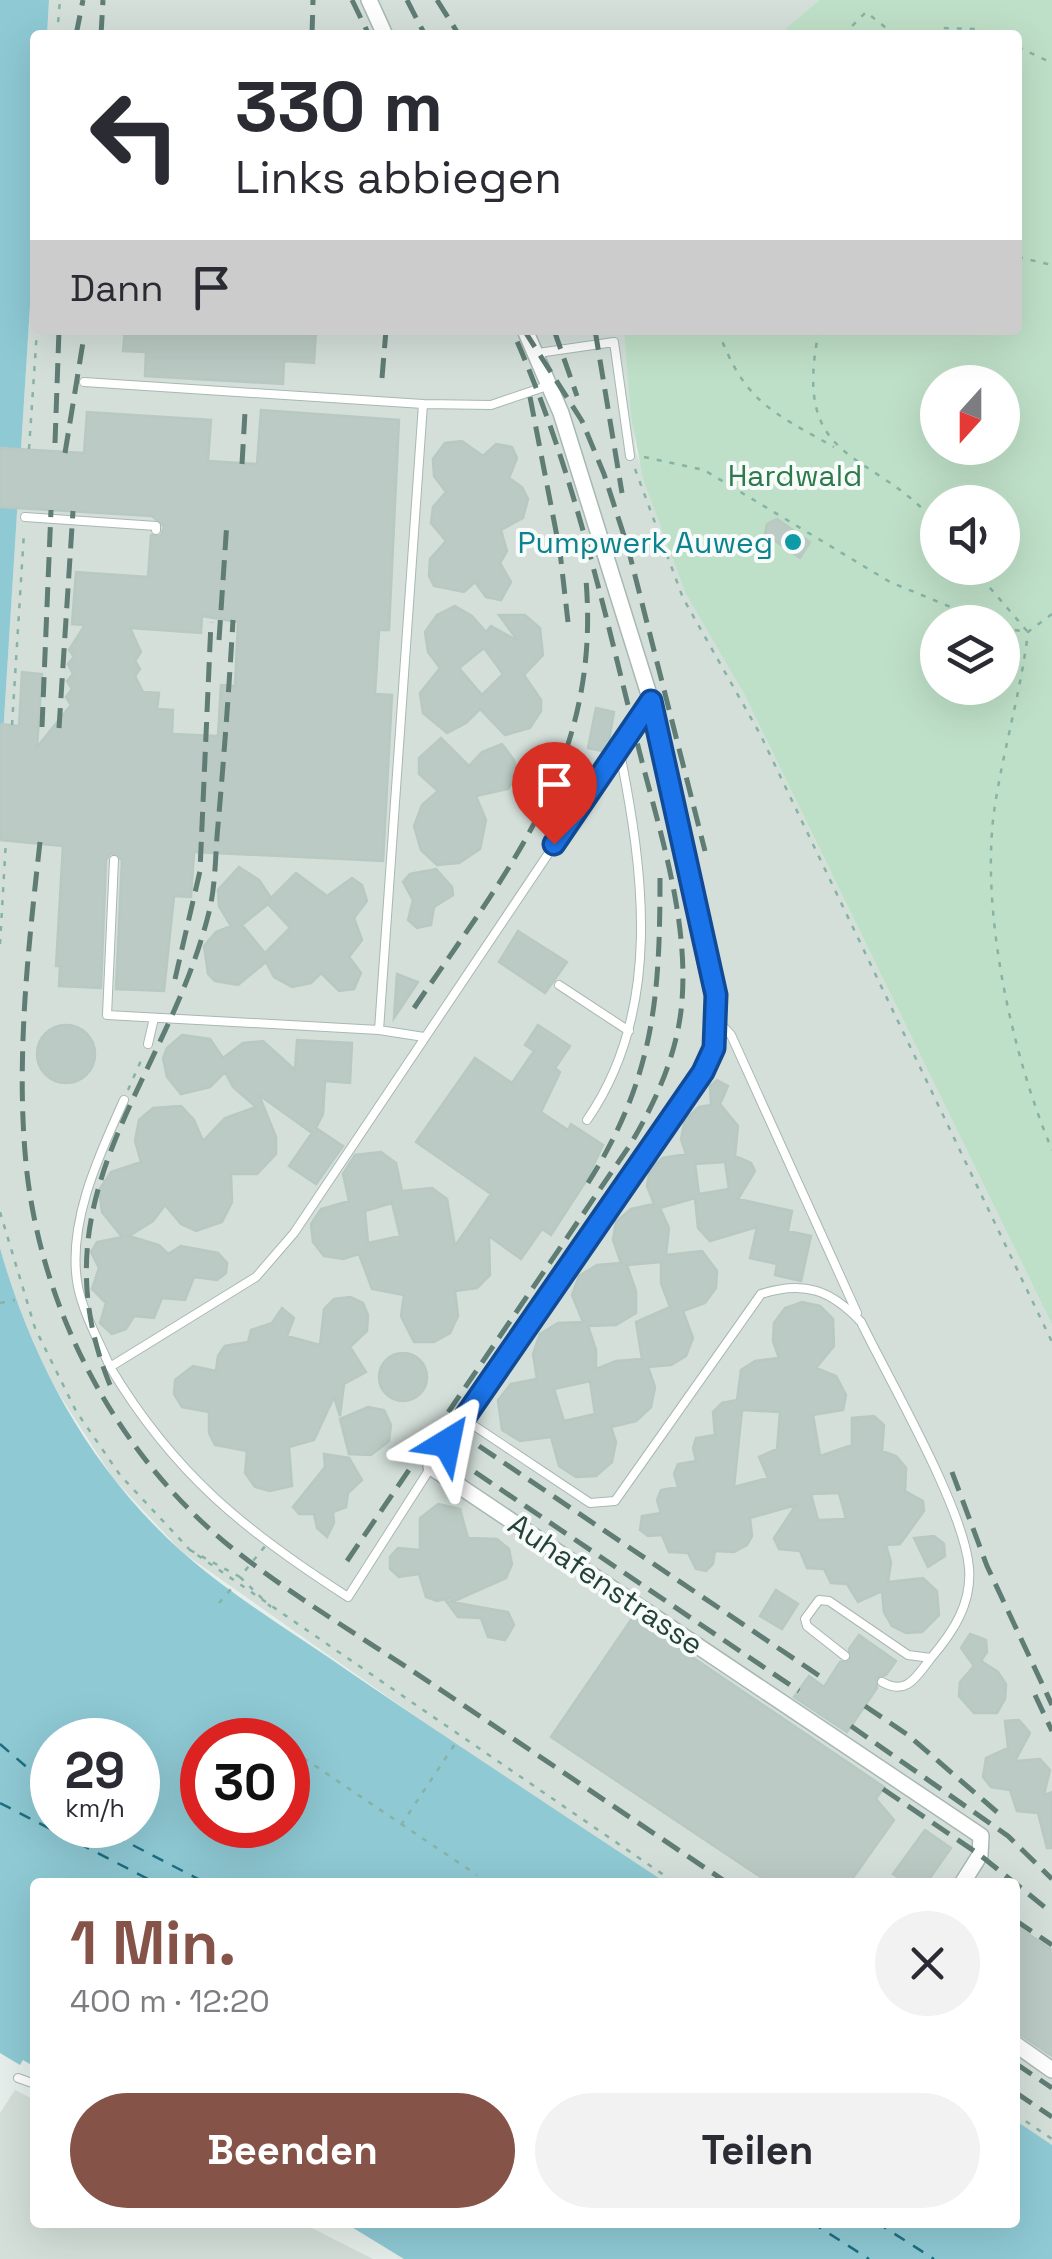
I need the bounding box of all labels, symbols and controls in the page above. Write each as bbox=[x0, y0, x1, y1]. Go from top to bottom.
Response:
text: 330 m bbox=[235, 62, 443, 151]
icon: left bbox=[70, 70, 200, 200]
text: Links abbiegen bbox=[235, 149, 562, 206]
icon: arrive bbox=[184, 260, 239, 315]
text: Dann bbox=[70, 264, 164, 312]
north arrow bbox=[920, 365, 1020, 465]
map controls bbox=[920, 365, 1020, 705]
park label: Hardwald bbox=[728, 456, 862, 495]
button: sound bbox=[920, 485, 1020, 585]
place label: Pumpwerk Auweg bbox=[518, 523, 773, 562]
marker: Pumpwerk Auweg bbox=[782, 531, 804, 553]
button: layers bbox=[920, 605, 1020, 705]
pin bbox=[512, 742, 597, 845]
icon: arrive bbox=[527, 757, 582, 812]
position arrow bbox=[395, 1391, 499, 1495]
street label: Auhafenstrasse bbox=[501, 1504, 711, 1664]
speed limit sign: 30 bbox=[180, 1718, 310, 1848]
text: 29 bbox=[65, 1739, 125, 1803]
text: km/h bbox=[65, 1792, 125, 1824]
text: 1 Min. bbox=[70, 1905, 236, 1982]
button: close bbox=[875, 1911, 980, 2016]
text: 400 m · 12:20 bbox=[70, 1981, 270, 2021]
button: Beenden bbox=[70, 2093, 515, 2208]
button: Teilen bbox=[535, 2093, 980, 2208]

